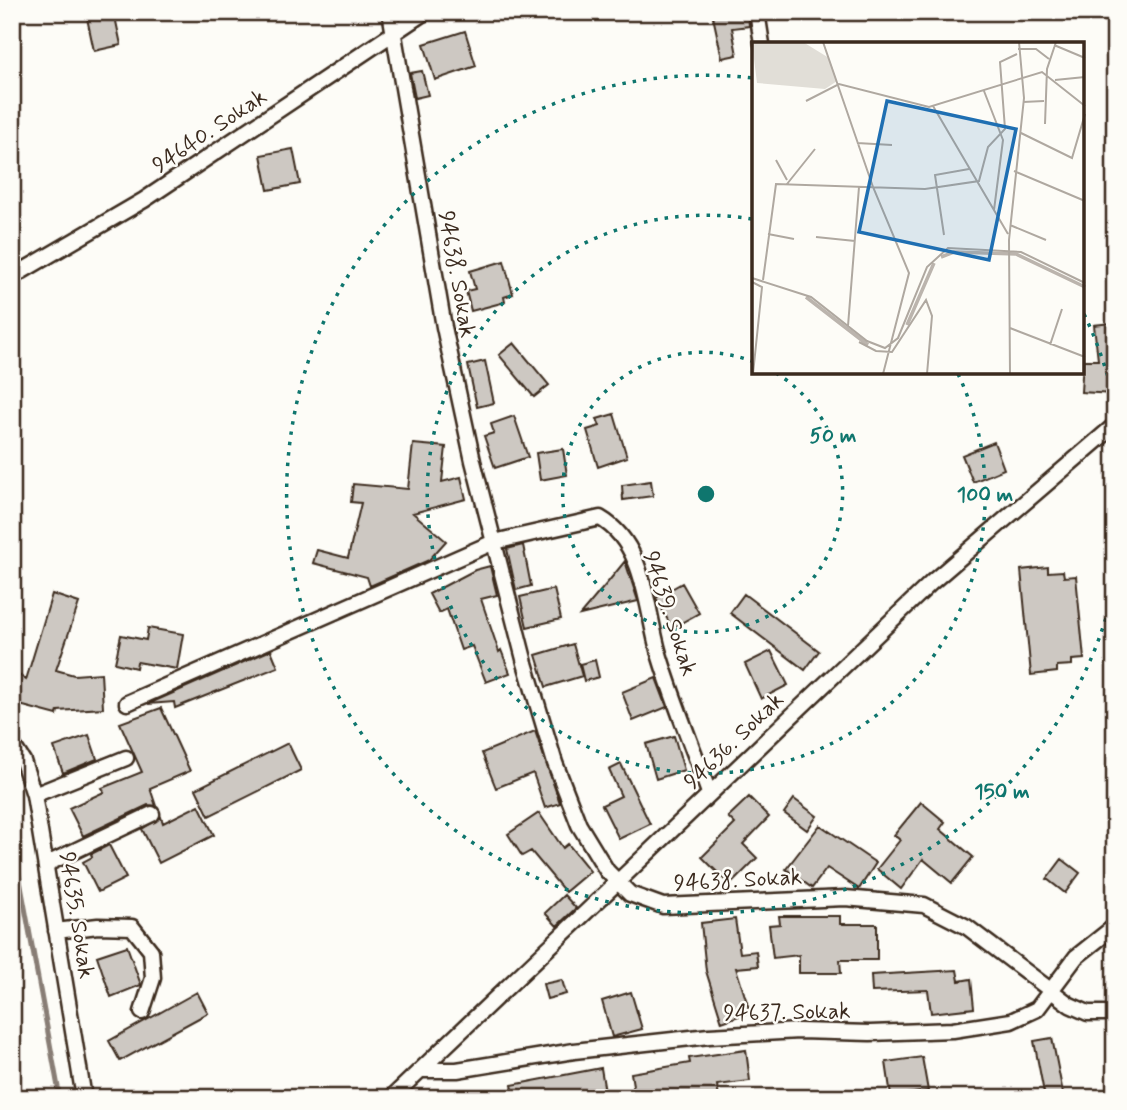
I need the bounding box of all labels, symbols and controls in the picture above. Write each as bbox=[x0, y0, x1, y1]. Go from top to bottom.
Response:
inset map bbox=[752, 42, 1085, 374]
street label: 94640. Sokak bbox=[147, 82, 273, 181]
street label: 94638. Sokak bbox=[430, 209, 482, 340]
text: 50 m bbox=[810, 422, 857, 450]
text: 100 m bbox=[957, 481, 1013, 509]
centre of rings bbox=[694, 482, 718, 506]
street label: 94639. Sokak bbox=[635, 547, 703, 680]
street label: 94636. Sokak bbox=[678, 686, 791, 797]
text: 150 m bbox=[974, 778, 1030, 806]
street label: 94635. Sokak bbox=[51, 850, 101, 981]
street label: 94638. Sokak bbox=[673, 863, 803, 899]
street label: 94637. Sokak bbox=[723, 997, 851, 1029]

